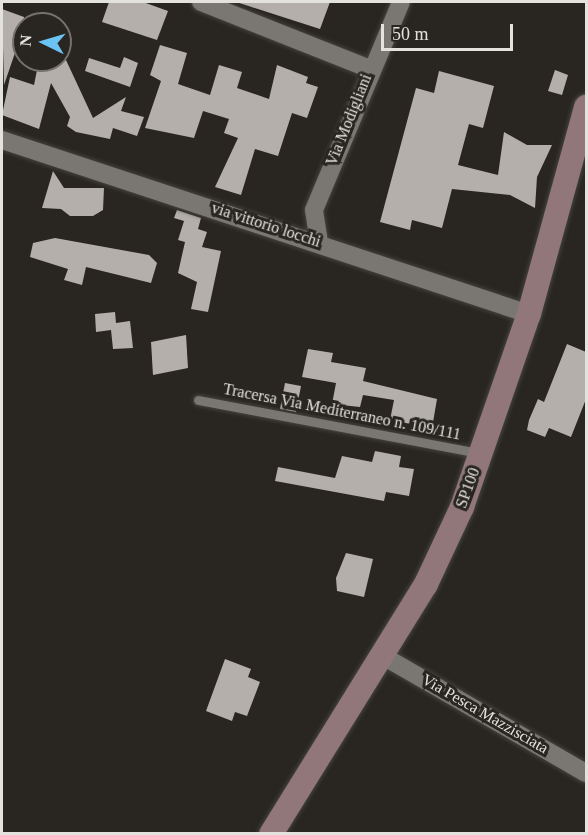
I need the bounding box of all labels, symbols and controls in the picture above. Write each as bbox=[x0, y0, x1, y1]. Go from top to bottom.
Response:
north arrow bbox=[12, 12, 72, 72]
scale bar bbox=[384, 12, 516, 50]
text: 50 m bbox=[392, 24, 429, 44]
text: N bbox=[17, 34, 35, 47]
street label: Via Modigliani bbox=[322, 71, 376, 169]
street label: via vittorio locchi bbox=[209, 198, 323, 252]
street label: Tracersa Via Mediterraneo n. 109/111 bbox=[221, 379, 463, 445]
street label: SP100 bbox=[452, 465, 484, 511]
street label: Via Pesca Mazzisciata bbox=[418, 670, 552, 758]

